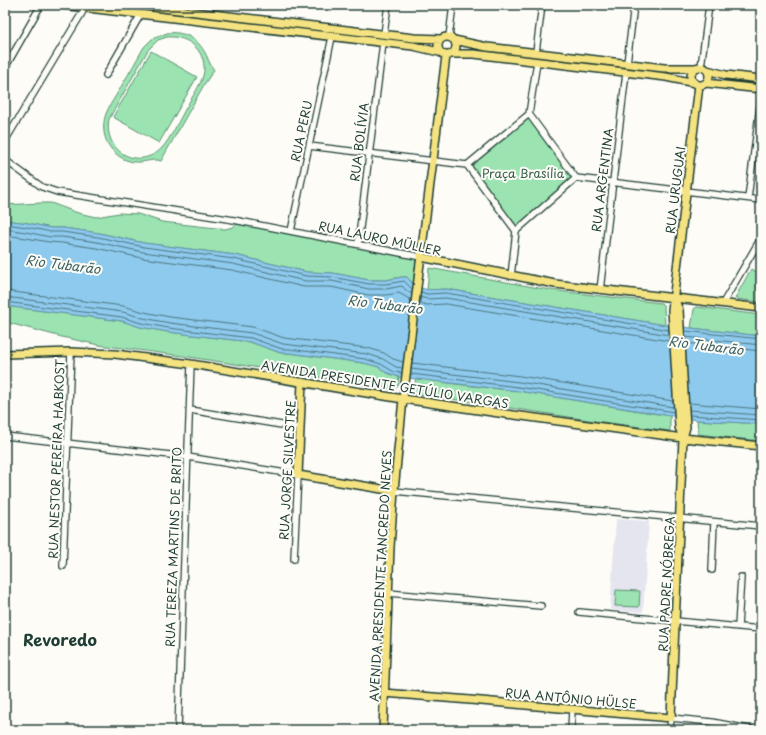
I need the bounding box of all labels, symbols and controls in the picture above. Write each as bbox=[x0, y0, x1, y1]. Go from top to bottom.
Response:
street label: RUA PERU bbox=[286, 99, 316, 163]
street label: RUA BOLÍVIA bbox=[345, 101, 373, 183]
street label: RUA ARGENTINA bbox=[587, 127, 617, 233]
street label: RUA URUGUAI bbox=[661, 145, 689, 235]
park label: Praça Brasília bbox=[482, 164, 565, 182]
street label: RUA LAURO MÜLLER bbox=[317, 216, 443, 260]
water label: Rio Tubarão bbox=[24, 250, 102, 278]
water label: Rio Tubarão bbox=[346, 290, 424, 318]
water label: Rio Tubarão bbox=[667, 331, 745, 359]
street label: AVENIDA PRESIDENTE GETÚLIO VARGAS bbox=[260, 356, 510, 412]
street label: RUA NESTOR PEREIRA HABKOST bbox=[44, 358, 69, 559]
street label: RUA JORGE SILVESTRE bbox=[274, 399, 300, 540]
street label: RUA TEREZA MARTINS DE BRITO bbox=[161, 447, 185, 647]
street label: AVENIDA PRESIDENTE TANCREDO NEVES bbox=[364, 450, 396, 702]
street label: RUA PADRE NÓBREGA bbox=[653, 516, 679, 652]
district label: Revoredo bbox=[23, 627, 97, 651]
street label: RUA ANTÔNIO HÜLSE bbox=[504, 683, 638, 713]

